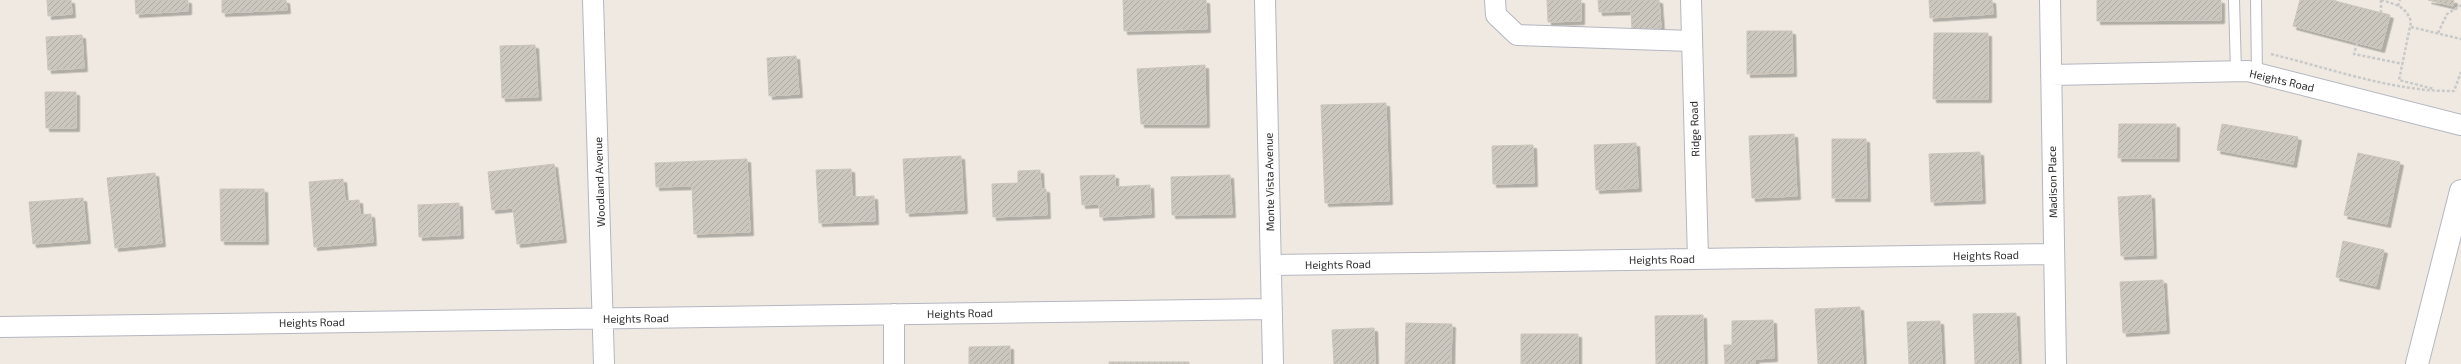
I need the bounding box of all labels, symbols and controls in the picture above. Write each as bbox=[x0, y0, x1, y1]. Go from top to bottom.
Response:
street label: Heights Road bbox=[2248, 66, 2316, 94]
street label: Ridge Road bbox=[1687, 101, 1701, 157]
street label: Monte Vista Avenue bbox=[1262, 132, 1276, 232]
street label: Woodland Avenue bbox=[591, 137, 607, 227]
street label: Madison Place bbox=[2045, 146, 2059, 218]
street label: Heights Road bbox=[1953, 248, 2019, 262]
street label: Heights Road bbox=[1629, 252, 1695, 266]
street label: Heights Road bbox=[1305, 257, 1371, 271]
street label: Heights Road bbox=[927, 306, 993, 320]
street label: Heights Road bbox=[603, 311, 669, 325]
street label: Heights Road bbox=[279, 315, 345, 329]

